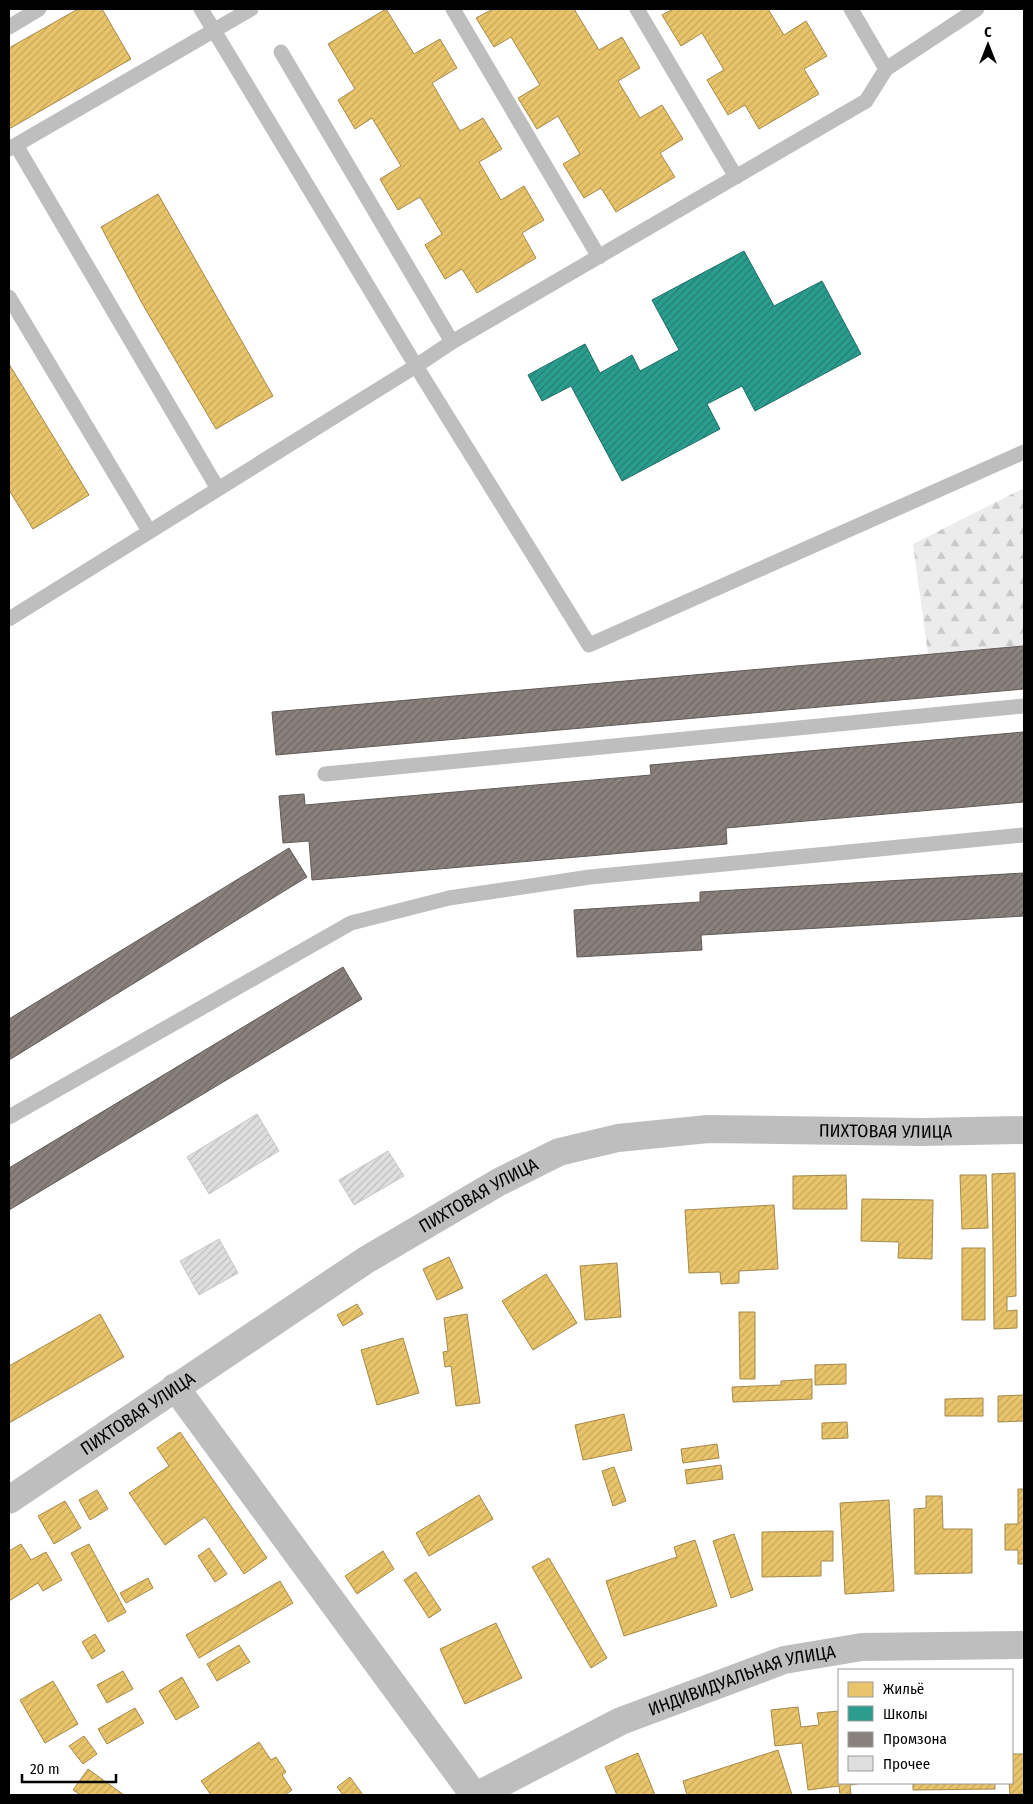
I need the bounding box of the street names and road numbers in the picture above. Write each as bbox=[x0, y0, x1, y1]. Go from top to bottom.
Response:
street label: ПИХТОВАЯ УЛИЦА bbox=[819, 1120, 953, 1143]
street label: ПИХТОВАЯ УЛИЦА bbox=[415, 1153, 542, 1238]
street label: ПИХТОВАЯ УЛИЦА bbox=[76, 1367, 199, 1460]
street label: ИНДИВИДУАЛЬНАЯ УЛИЦА bbox=[645, 1641, 838, 1721]

